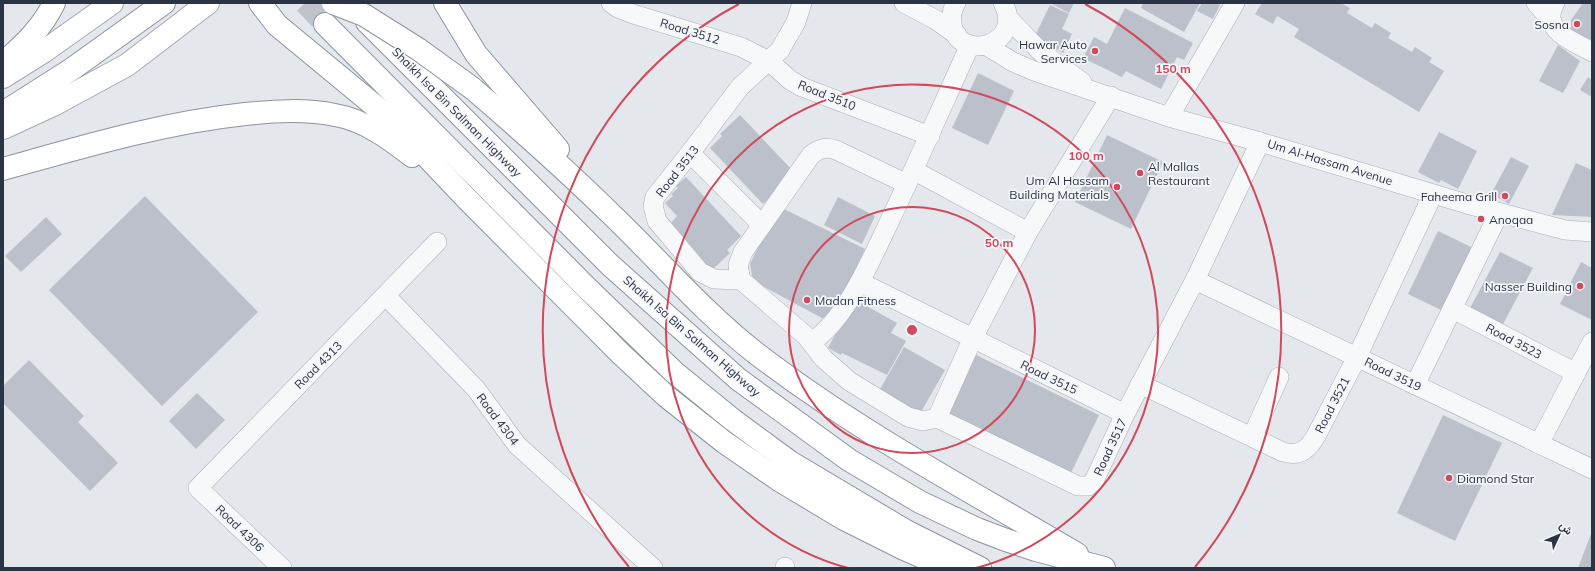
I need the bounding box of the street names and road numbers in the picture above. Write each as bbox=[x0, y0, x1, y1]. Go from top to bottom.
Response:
street label: Road 3512 bbox=[658, 15, 722, 47]
street label: Shaikh Isa Bin Salman Highway bbox=[389, 44, 525, 180]
street label: Road 3510 bbox=[796, 77, 858, 113]
street label: Um Al-Hassam Avenue bbox=[1266, 136, 1394, 188]
street label: Road 3513 bbox=[652, 142, 702, 200]
street label: Shaikh Isa Bin Salman Highway bbox=[620, 272, 764, 400]
street label: Road 3523 bbox=[1483, 320, 1545, 362]
street label: Road 4313 bbox=[291, 338, 345, 392]
street label: Road 3519 bbox=[1362, 354, 1424, 394]
street label: Road 3515 bbox=[1018, 357, 1080, 397]
street label: Road 3521 bbox=[1311, 374, 1353, 436]
street label: Road 4304 bbox=[474, 390, 522, 448]
street label: Road 3517 bbox=[1090, 416, 1130, 478]
street label: Road 4306 bbox=[213, 501, 267, 555]

